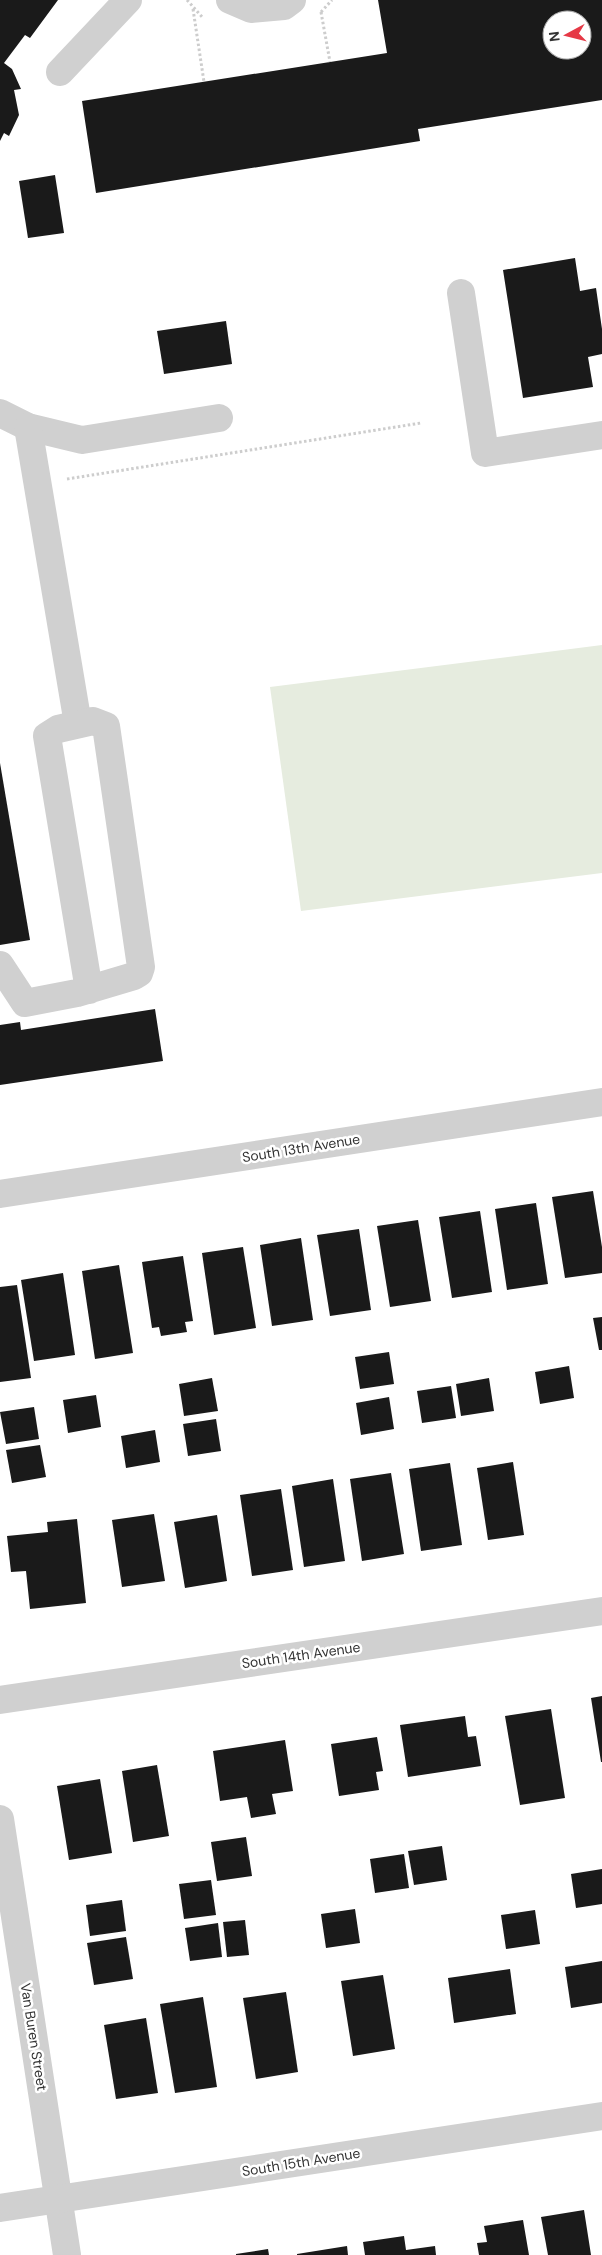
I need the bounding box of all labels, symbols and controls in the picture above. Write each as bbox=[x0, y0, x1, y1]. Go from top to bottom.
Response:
north arrow bbox=[542, 10, 592, 60]
text: N bbox=[545, 30, 564, 43]
street label: South 13th Avenue bbox=[241, 1130, 361, 1166]
street label: South 14th Avenue bbox=[241, 1638, 361, 1672]
street label: Van Buren Street bbox=[17, 1982, 51, 2092]
street label: South 15th Avenue bbox=[241, 2144, 361, 2180]

